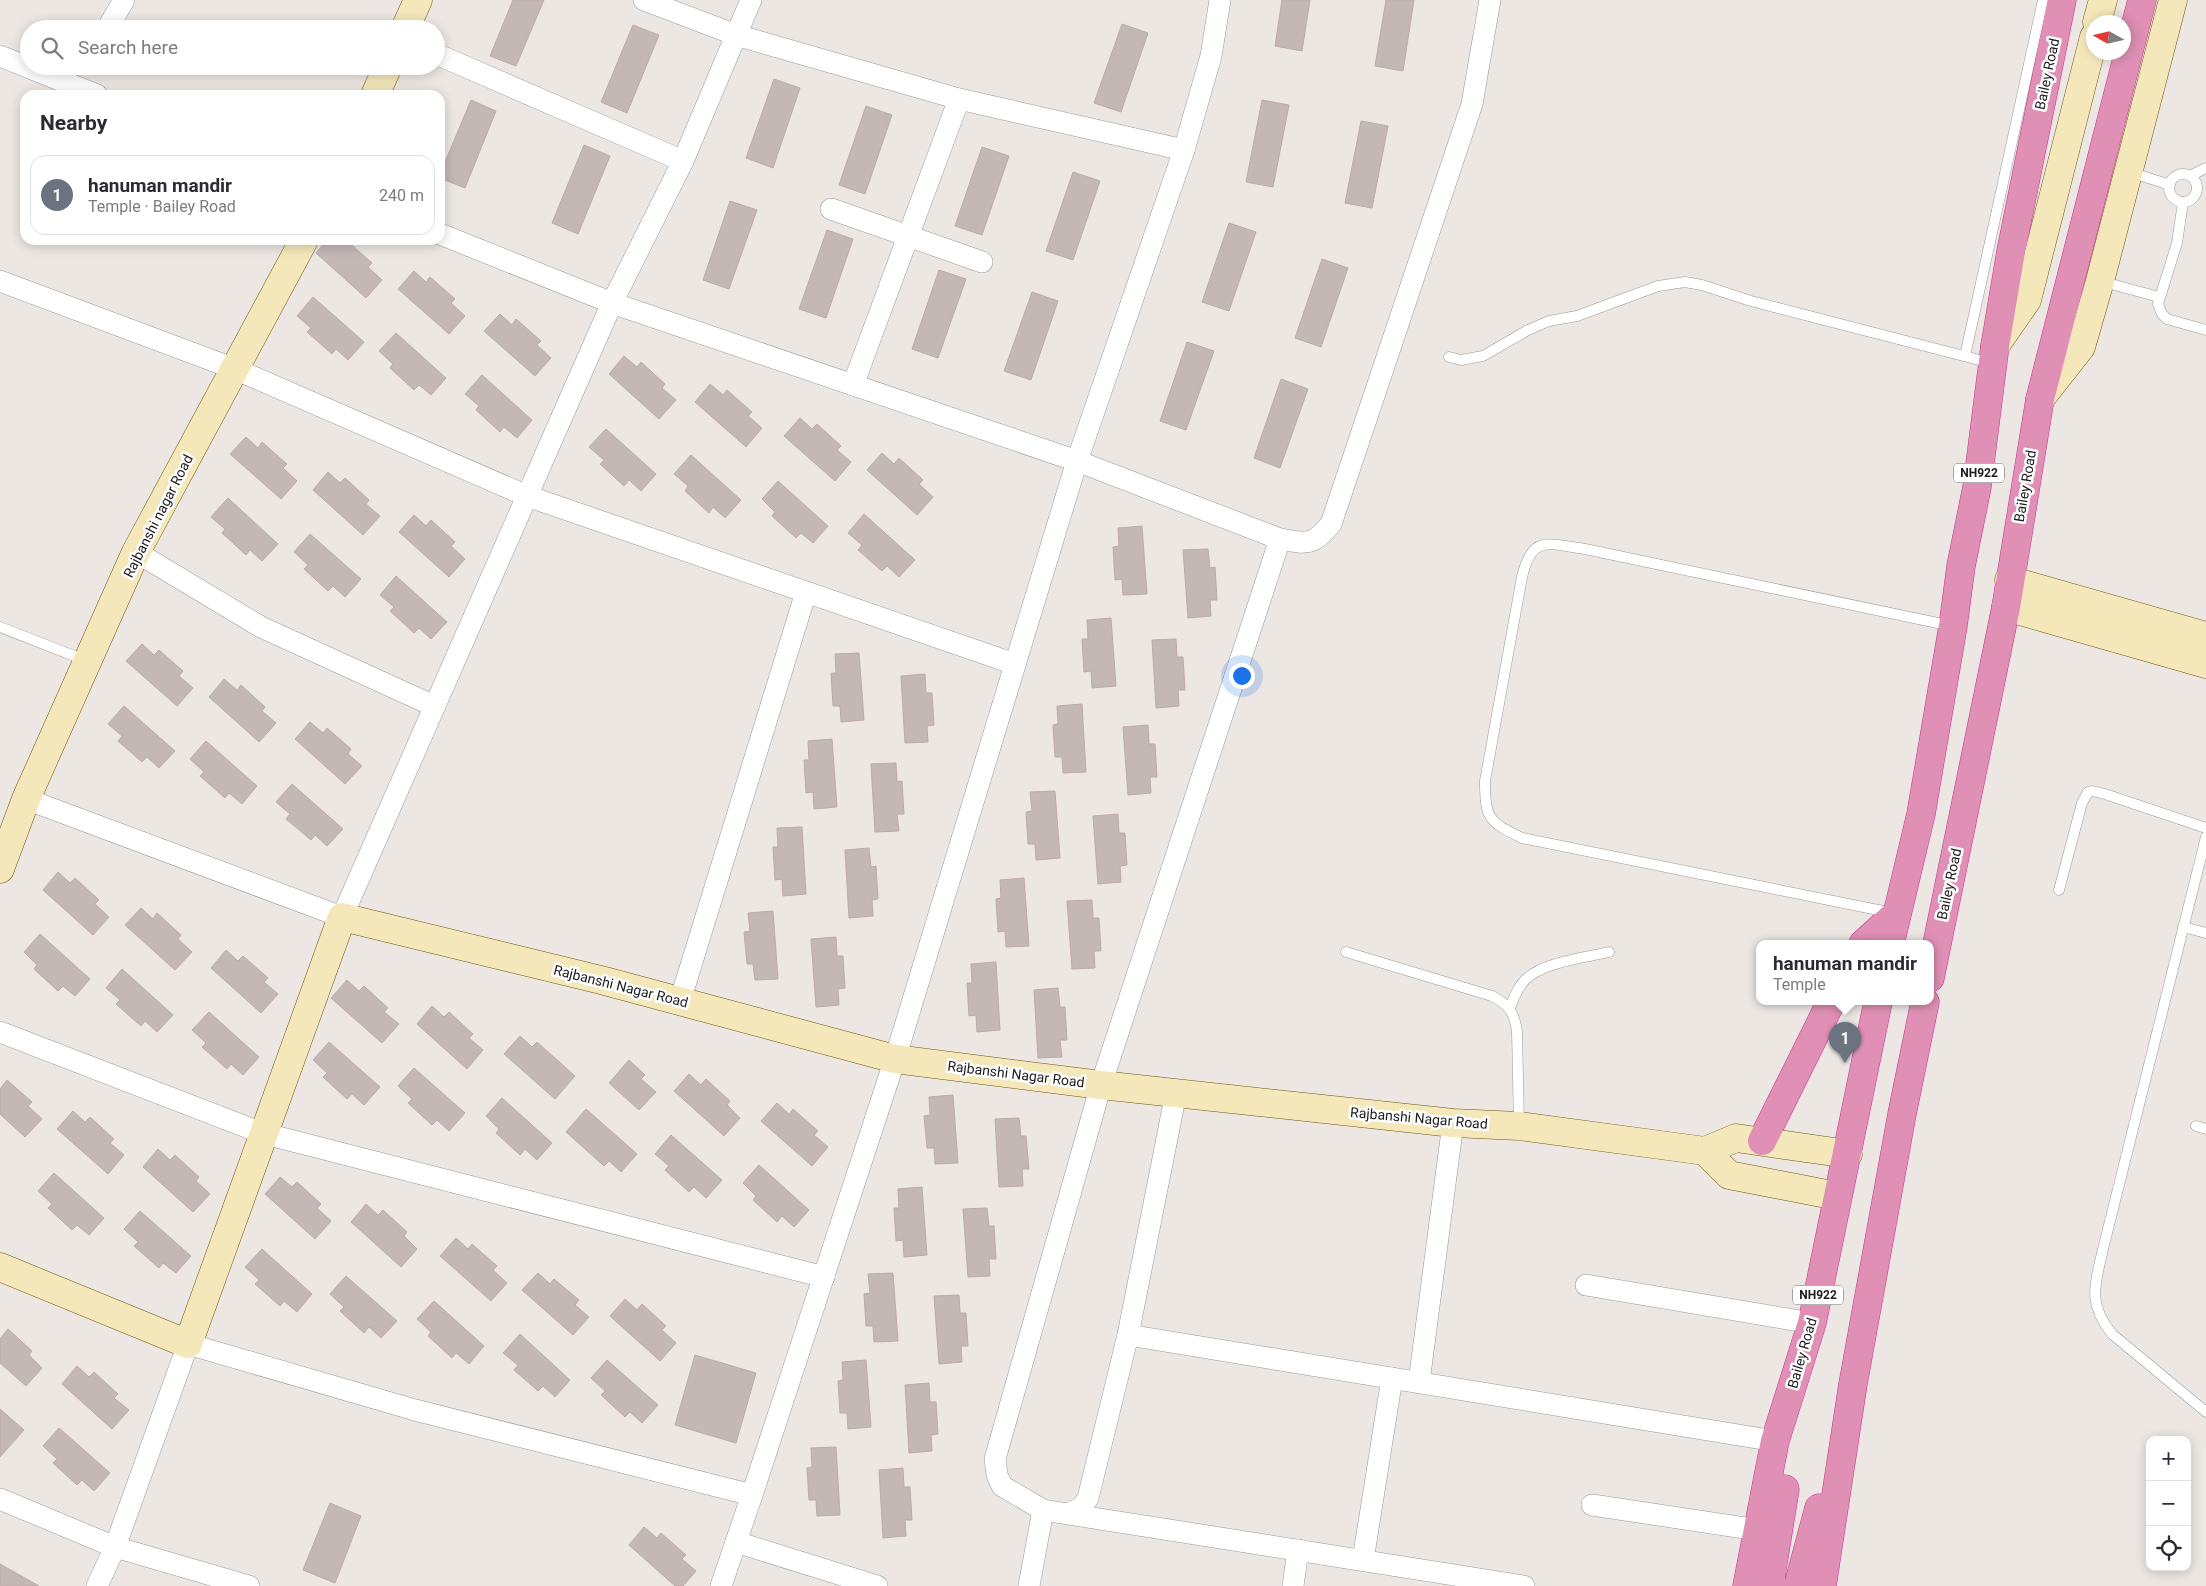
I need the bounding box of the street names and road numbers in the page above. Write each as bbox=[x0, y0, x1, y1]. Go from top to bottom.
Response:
street label: Bailey Road bbox=[2032, 37, 2062, 111]
street label: Bailey Road bbox=[2011, 449, 2039, 523]
street label: Rajbanshi nagar Road bbox=[120, 452, 196, 580]
road number: NH922 bbox=[1954, 463, 2004, 482]
street label: Bailey Road bbox=[1934, 847, 1964, 921]
street label: Rajbanshi Nagar Road bbox=[552, 962, 690, 1010]
street label: Rajbanshi Nagar Road bbox=[947, 1058, 1085, 1090]
street label: Rajbanshi Nagar Road bbox=[1350, 1104, 1488, 1132]
road number: NH922 bbox=[1793, 1286, 1843, 1304]
street label: Bailey Road bbox=[1784, 1316, 1820, 1390]

